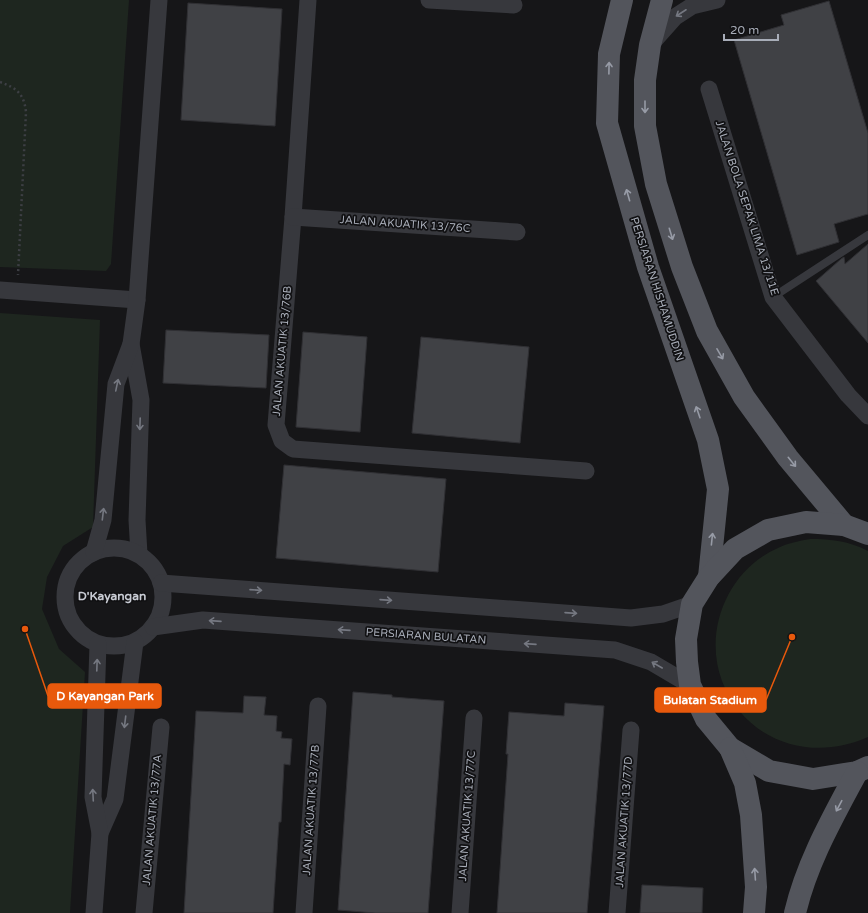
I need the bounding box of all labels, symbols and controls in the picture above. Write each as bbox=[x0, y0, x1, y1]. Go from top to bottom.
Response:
one-way arrow bbox=[675, 10, 687, 18]
scale bar bbox=[724, 16, 778, 42]
text: 20 m bbox=[730, 23, 759, 37]
one-way arrow bbox=[605, 62, 612, 75]
one-way arrow bbox=[641, 100, 649, 113]
street label: JALAN BOLA SEPAK LIMA 13/11E bbox=[713, 119, 781, 297]
one-way arrow bbox=[623, 188, 631, 201]
street label: JALAN AKUATIK 13/76C bbox=[339, 213, 471, 235]
street label: PERSIARAN HISHAMUDDIN bbox=[628, 216, 686, 362]
one-way arrow bbox=[668, 227, 676, 239]
street label: JALAN AKUATIK 13/76B bbox=[270, 285, 294, 417]
one-way arrow bbox=[717, 348, 725, 360]
one-way arrow bbox=[113, 379, 121, 392]
one-way arrow bbox=[694, 405, 701, 418]
one-way arrow bbox=[137, 417, 144, 430]
one-way arrow bbox=[787, 457, 796, 467]
one-way arrow bbox=[100, 508, 107, 521]
one-way arrow bbox=[709, 533, 716, 546]
one-way arrow bbox=[249, 587, 262, 594]
district label: D'Kayangan bbox=[78, 589, 146, 604]
one-way arrow bbox=[379, 596, 392, 603]
one-way arrow bbox=[564, 610, 577, 617]
one-way arrow bbox=[209, 617, 222, 624]
street label: PERSIARAN BULATAN bbox=[365, 625, 487, 647]
one-way arrow bbox=[338, 627, 351, 634]
one-way arrow bbox=[524, 640, 537, 647]
one-way arrow bbox=[93, 659, 101, 672]
one-way arrow bbox=[651, 661, 663, 669]
callout: D Kayangan Park bbox=[48, 684, 161, 708]
callout: Bulatan Stadium bbox=[655, 688, 766, 712]
text: D Kayangan Park bbox=[56, 689, 154, 704]
text: Bulatan Stadium bbox=[663, 693, 757, 707]
one-way arrow bbox=[121, 715, 129, 728]
street label: JALAN AKUATIK 13/77B bbox=[300, 744, 322, 876]
street label: JALAN AKUATIK 13/77C bbox=[456, 750, 478, 882]
street label: JALAN AKUATIK 13/77A bbox=[140, 754, 164, 886]
street label: JALAN AKUATIK 13/77D bbox=[613, 756, 635, 888]
one-way arrow bbox=[90, 789, 97, 802]
one-way arrow bbox=[835, 800, 842, 812]
one-way arrow bbox=[751, 868, 758, 881]

